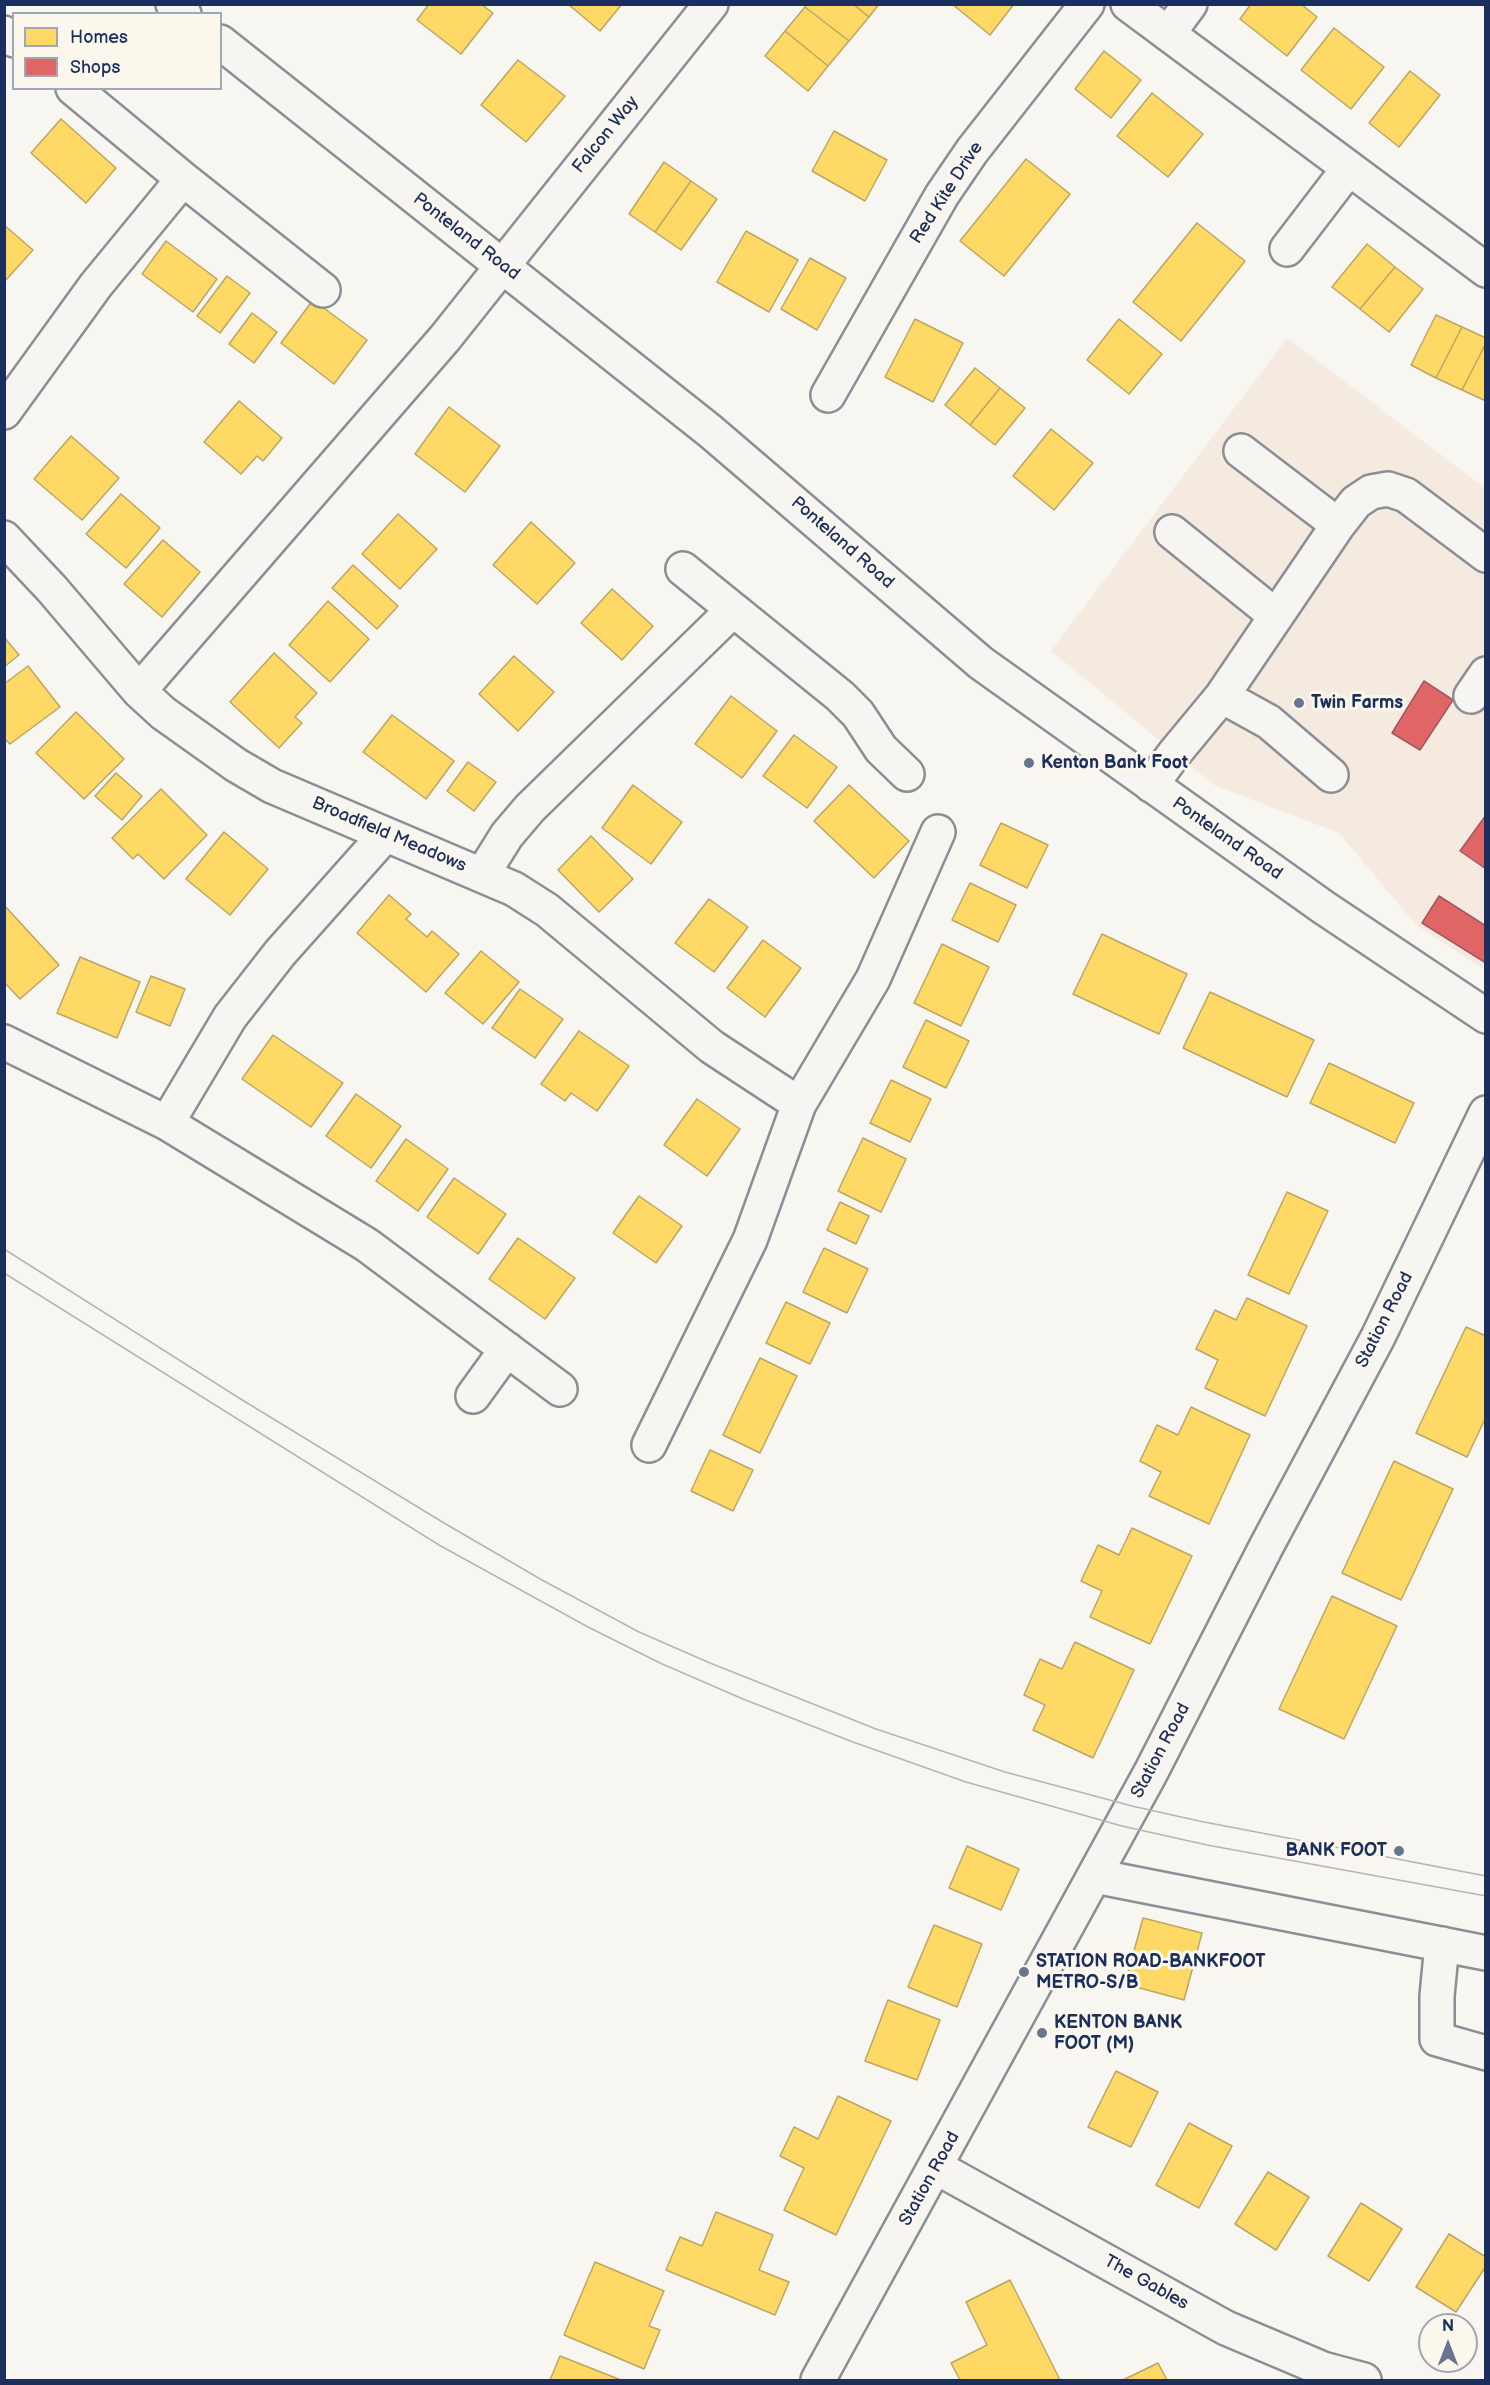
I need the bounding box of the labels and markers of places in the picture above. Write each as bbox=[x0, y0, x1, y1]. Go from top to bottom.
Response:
place label: Twin Farms bbox=[1311, 692, 1403, 714]
marker: Twin Farms bbox=[1292, 696, 1306, 710]
place label: Kenton Bank Foot bbox=[1041, 752, 1188, 774]
marker: Kenton Bank Foot bbox=[1022, 756, 1036, 770]
place label: BANK FOOT bbox=[1286, 1840, 1387, 1862]
marker: BANK FOOT bbox=[1392, 1844, 1406, 1858]
place label: STATION ROAD-BANKFOOT METRO-S/B bbox=[1036, 1951, 1266, 1994]
marker: STATION ROAD-BANKFOOT METRO-S/B bbox=[1017, 1965, 1031, 1979]
place label: KENTON BANK FOOT (M) bbox=[1054, 2012, 1182, 2054]
marker: KENTON BANK FOOT (M) bbox=[1035, 2026, 1049, 2040]

